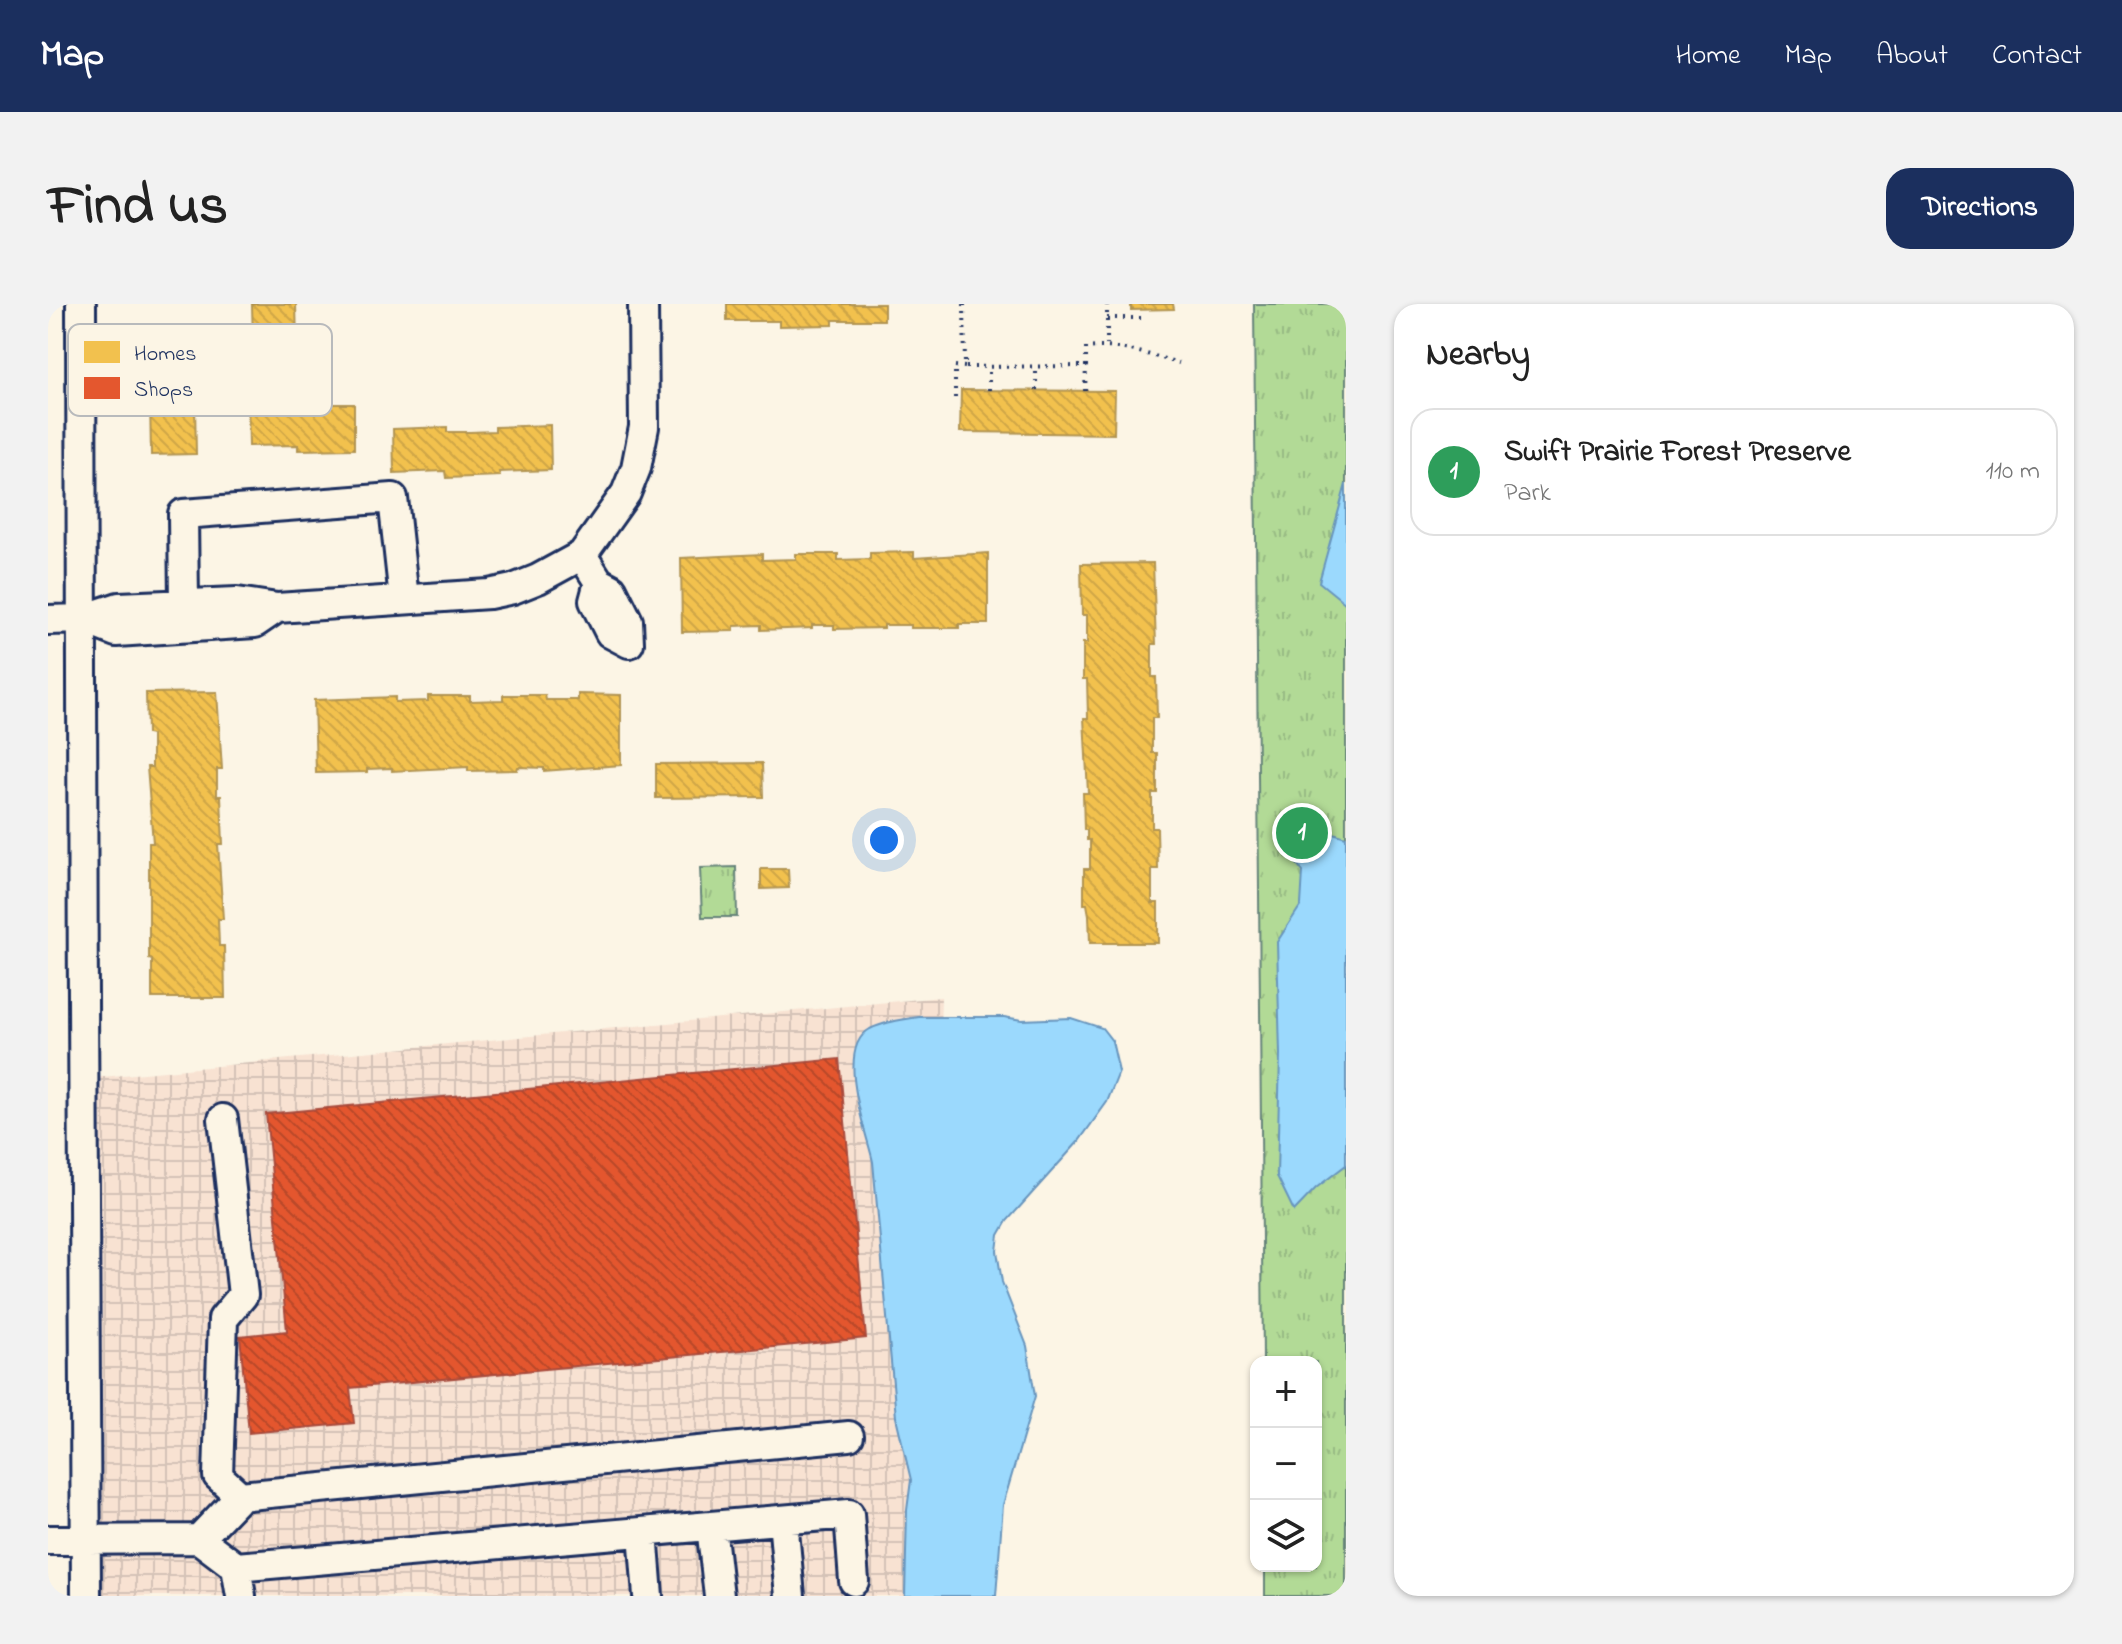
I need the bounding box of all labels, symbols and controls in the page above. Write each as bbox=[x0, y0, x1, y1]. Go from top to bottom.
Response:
text: Map bbox=[40, 28, 104, 84]
text: Home bbox=[1675, 36, 1741, 77]
text: Map bbox=[1785, 36, 1832, 77]
text: About bbox=[1876, 36, 1948, 77]
text: Contact bbox=[1992, 36, 2082, 77]
text: Find us bbox=[48, 168, 228, 249]
button: Directions bbox=[1886, 168, 2074, 249]
legend bbox=[68, 324, 332, 416]
text: Nearby bbox=[1426, 331, 1530, 381]
text: Homes bbox=[134, 339, 196, 371]
text: Shops bbox=[134, 375, 193, 407]
text: Swift Prairie Forest Preserve bbox=[1504, 431, 1851, 475]
text: 1 bbox=[1450, 453, 1458, 491]
text: 110 m bbox=[1986, 453, 2040, 491]
text: Park bbox=[1504, 475, 1551, 513]
pin: 1 bbox=[1276, 803, 1328, 863]
your location bbox=[864, 820, 904, 860]
map controls bbox=[1250, 1356, 1322, 1572]
button: + bbox=[1250, 1356, 1322, 1428]
button: − bbox=[1250, 1428, 1322, 1500]
button: layers bbox=[1250, 1500, 1322, 1572]

